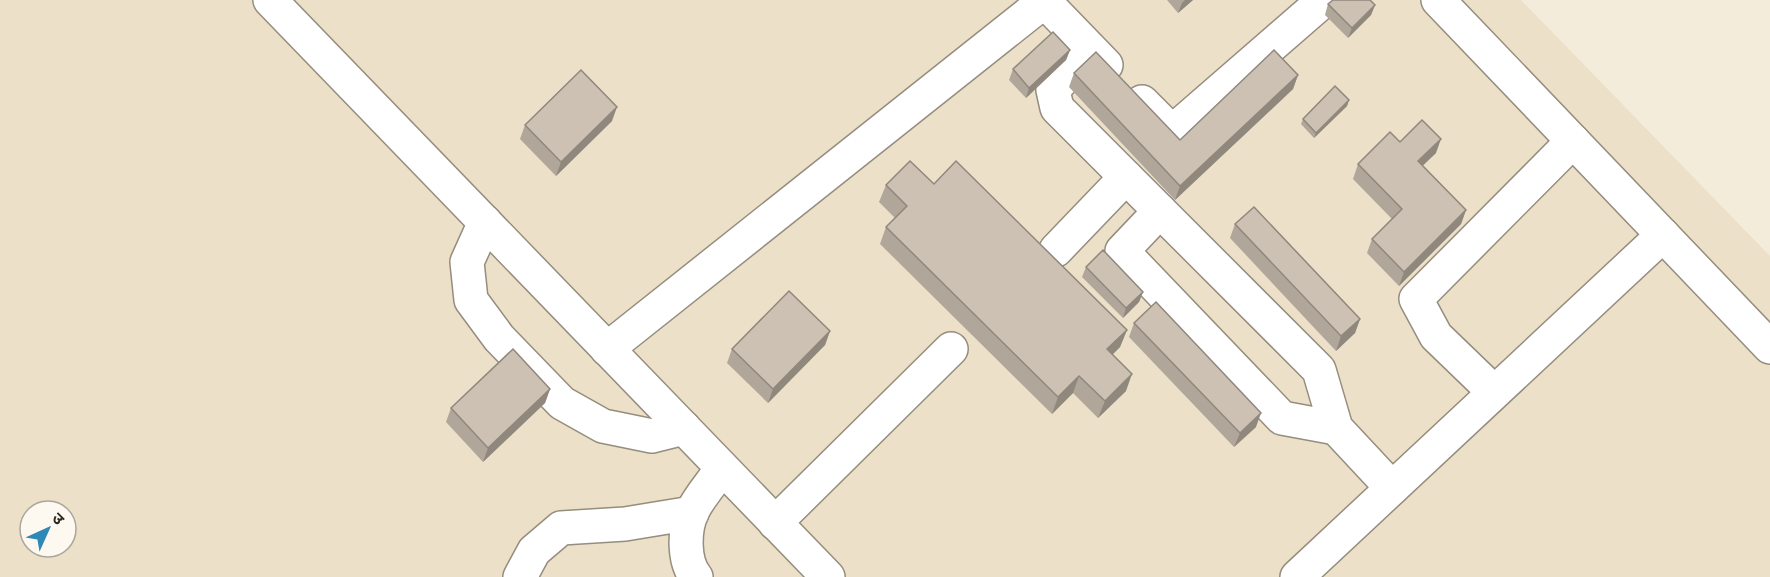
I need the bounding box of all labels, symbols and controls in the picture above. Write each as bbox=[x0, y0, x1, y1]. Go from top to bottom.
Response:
north arrow bbox=[18, 499, 78, 559]
text: उ bbox=[48, 509, 69, 529]

